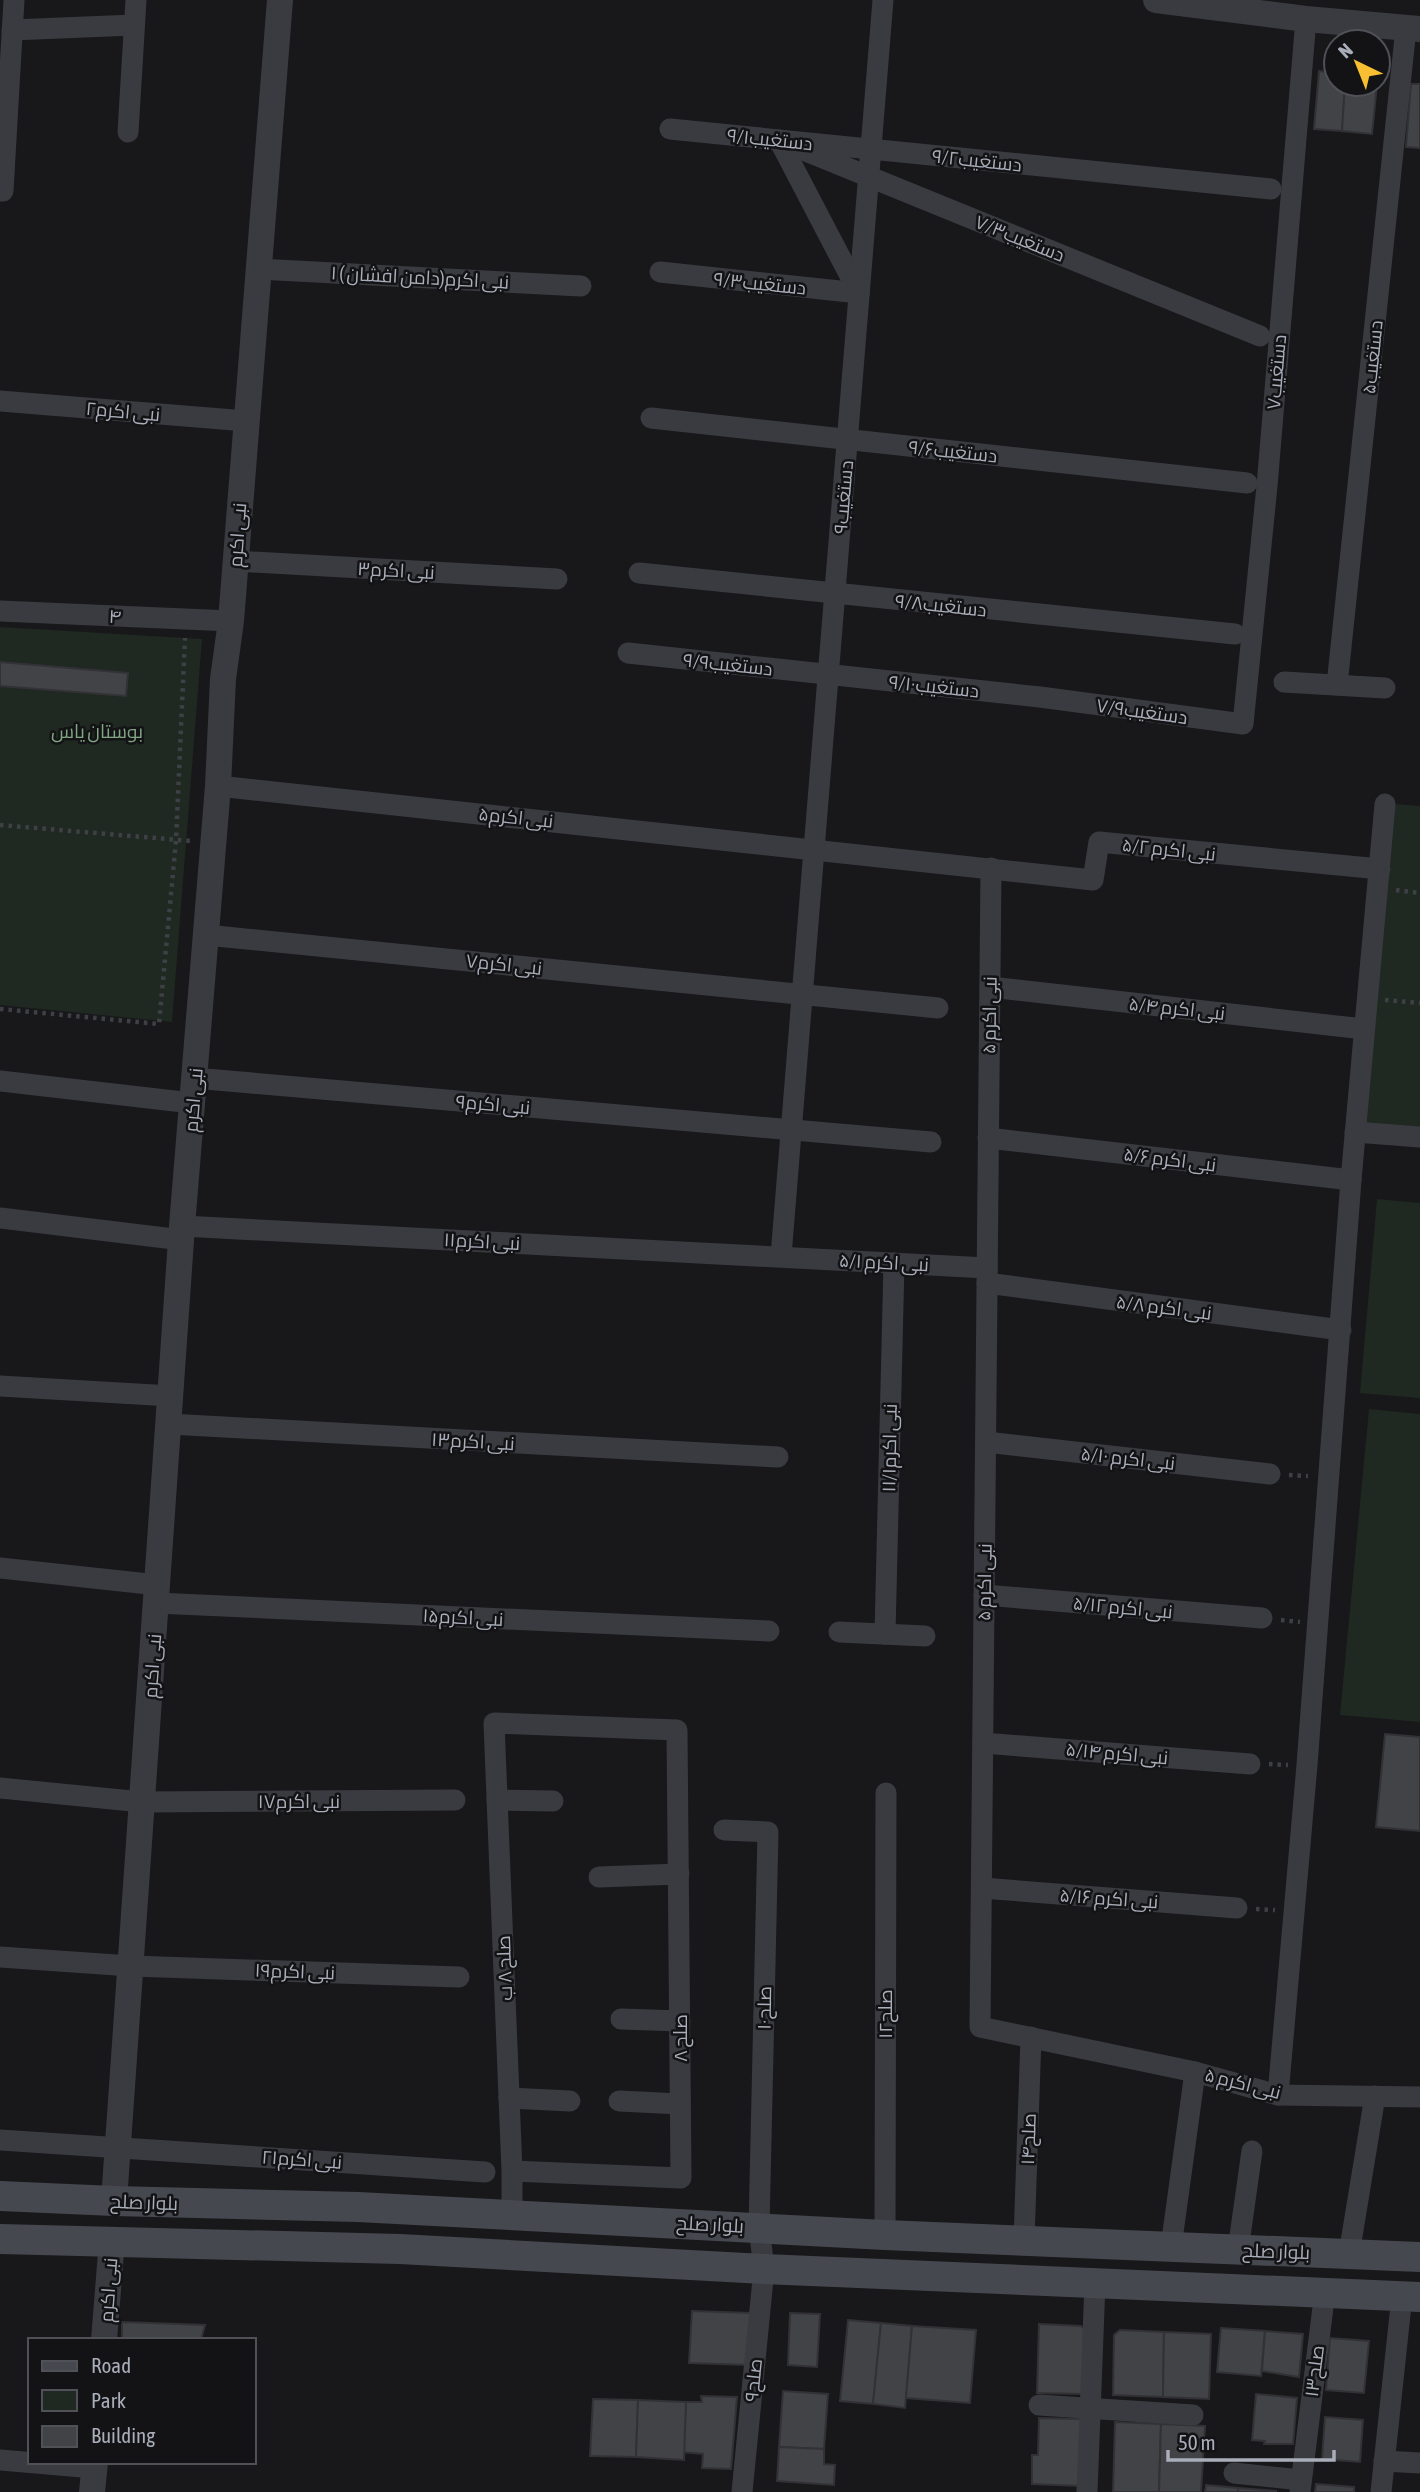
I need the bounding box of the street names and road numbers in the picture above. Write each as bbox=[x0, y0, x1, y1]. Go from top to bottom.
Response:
street label: دستغیب۹/۱ bbox=[726, 124, 814, 154]
street label: دستغیب۹/۲ bbox=[931, 144, 1023, 176]
street label: دستغیب۷/۳ bbox=[972, 210, 1068, 266]
street label: ۱ نبی اکرم(دامن افشان ) bbox=[330, 261, 510, 296]
street label: دستغیب۹/۳ bbox=[713, 267, 807, 299]
street label: دستغیب۵ bbox=[1357, 319, 1387, 395]
street label: دستغیب۷ bbox=[1262, 333, 1290, 411]
street label: نبی اکرم۲ bbox=[85, 397, 161, 428]
street label: دستغیب۹/۶ bbox=[908, 435, 998, 467]
street label: دستغیب۹ bbox=[829, 459, 857, 535]
street label: نبی اکرم bbox=[224, 502, 253, 568]
street label: نبی اکرم۳ bbox=[357, 557, 435, 586]
street label: دستغیب۹/۸ bbox=[894, 589, 988, 621]
street label: ۴ bbox=[108, 605, 122, 627]
street label: دستغیب۹/۹ bbox=[682, 648, 774, 680]
street label: دستغیب۹/۱۰ bbox=[888, 670, 980, 702]
street label: دستغیب۷/۹ bbox=[1095, 694, 1189, 728]
street label: نبی اکرم۵ bbox=[477, 802, 554, 835]
street label: نبی اکرم ۵/۲ bbox=[1121, 833, 1217, 868]
street label: نبی اکرم۷ bbox=[464, 949, 543, 982]
street label: نبی اکرم ۵ bbox=[977, 976, 1004, 1054]
street label: نبی اکرم ۵/۴ bbox=[1127, 992, 1226, 1027]
street label: نبی اکرم bbox=[179, 1067, 210, 1133]
street label: نبی اکرم۹ bbox=[455, 1090, 531, 1121]
street label: نبی اکرم ۵/۶ bbox=[1122, 1142, 1218, 1179]
street label: نبی اکرم۱۱ bbox=[443, 1228, 521, 1257]
street label: نبی اکرم ۵/۱ bbox=[838, 1249, 929, 1278]
street label: نبی اکرم ۵/۸ bbox=[1115, 1290, 1213, 1327]
street label: نبی اکرم۱۱/۱ bbox=[877, 1403, 904, 1493]
street label: نبی اکرم۱۳ bbox=[431, 1428, 515, 1457]
street label: نبی اکرم ۵/۱۰ bbox=[1079, 1442, 1176, 1477]
street label: نبی اکرم ۵ bbox=[972, 1543, 999, 1621]
street label: نبی اکرم ۵/۱۲ bbox=[1072, 1592, 1174, 1625]
street label: نبی اکرم۱۵ bbox=[422, 1604, 504, 1633]
street label: نبی اکرم bbox=[139, 1633, 168, 1699]
street label: نبی اکرم ۵/۱۴ bbox=[1065, 1738, 1169, 1771]
street label: نبی اکرم۱۷ bbox=[258, 1790, 340, 1815]
street label: نبی اکرم ۵/۱۶ bbox=[1059, 1884, 1159, 1915]
street label: صلح ۸ ب bbox=[492, 1935, 519, 2001]
street label: نبی اکرم۱۹ bbox=[254, 1959, 336, 1986]
street label: صلح۱۰ bbox=[753, 1986, 778, 2030]
street label: صلح۱۲ bbox=[874, 1989, 899, 2039]
street label: ۸ صلح bbox=[669, 2014, 694, 2062]
street label: نبی اکرم ۵ bbox=[1202, 2063, 1283, 2106]
street label: صلح۱۴ bbox=[1016, 2113, 1043, 2165]
street label: نبی اکرم۲۱ bbox=[261, 2145, 343, 2176]
street label: بلوار صلح bbox=[110, 2190, 178, 2217]
street label: بلوار صلح bbox=[675, 2211, 745, 2240]
street label: بلوار صلح bbox=[1242, 2239, 1310, 2266]
street label: نبی اکرم bbox=[95, 2257, 124, 2323]
street label: صلح۱۳ bbox=[1300, 2344, 1331, 2399]
street label: صلح۹ bbox=[740, 2357, 769, 2403]

